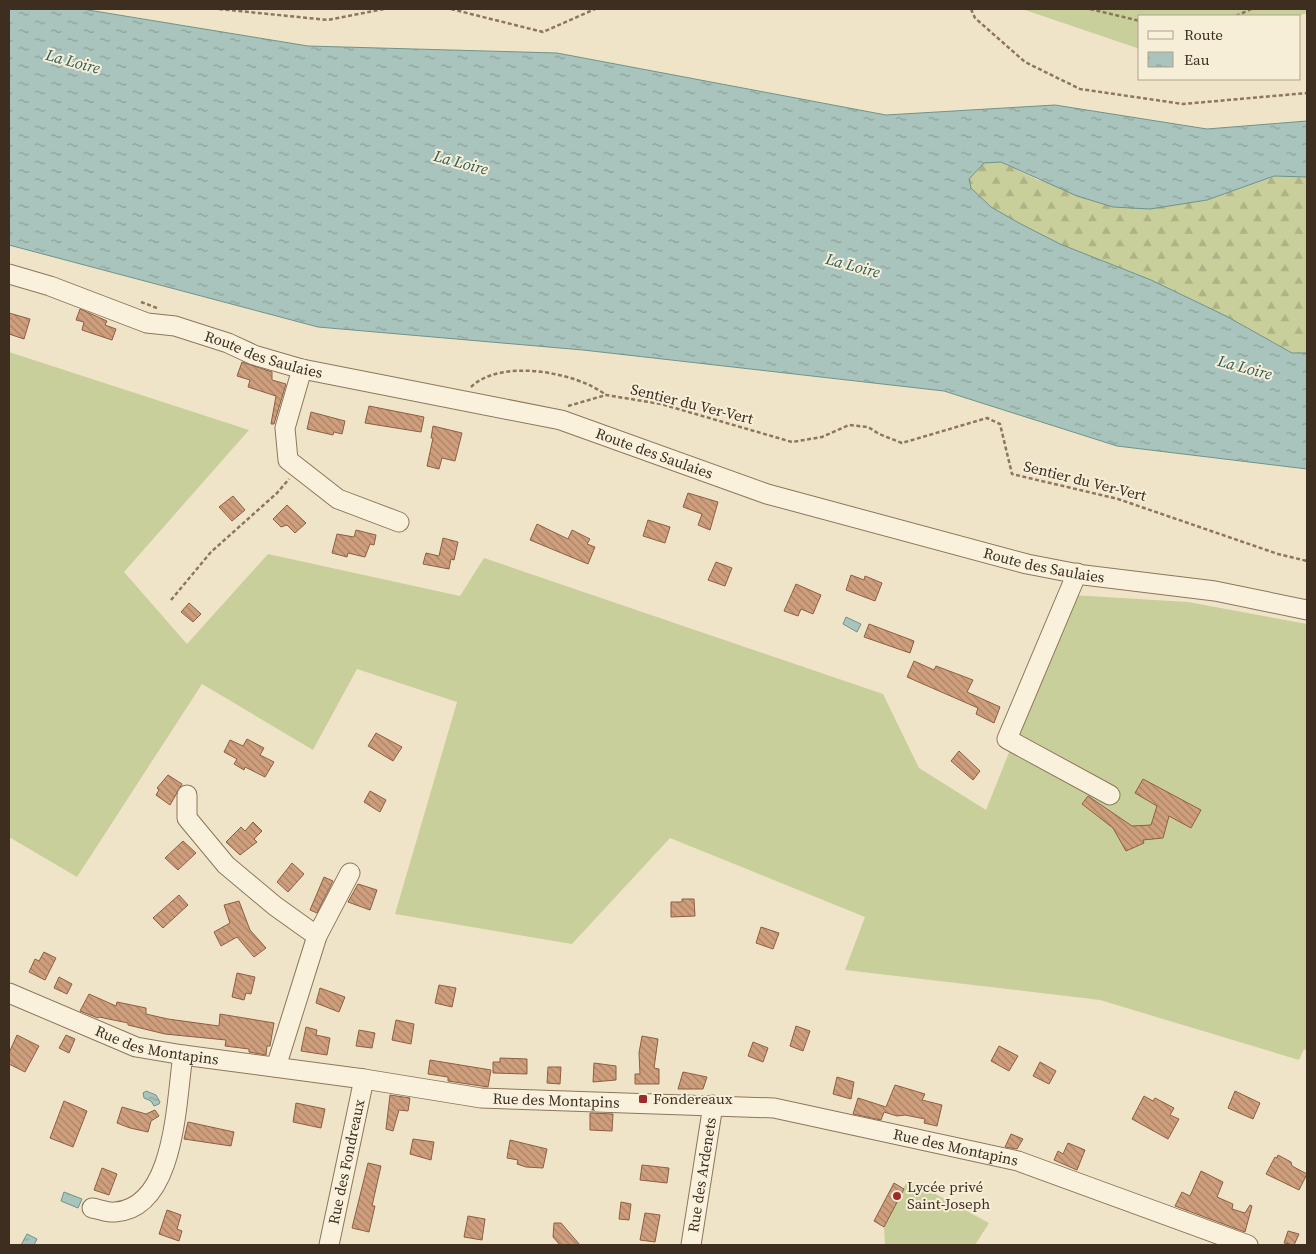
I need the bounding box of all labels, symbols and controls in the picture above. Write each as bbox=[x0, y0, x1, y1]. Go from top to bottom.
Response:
legend bbox=[1138, 15, 1301, 80]
text: Route bbox=[1184, 24, 1223, 45]
water label: La Loire bbox=[42, 43, 103, 79]
text: Eau bbox=[1184, 49, 1210, 70]
water label: La Loire bbox=[430, 144, 491, 180]
water label: La Loire bbox=[822, 247, 883, 283]
street label: Route des Saulaies bbox=[202, 325, 324, 383]
water label: La Loire bbox=[1214, 349, 1275, 385]
street label: Sentier du Ver-Vert bbox=[629, 378, 756, 429]
street label: Route des Saulaies bbox=[593, 422, 716, 484]
street label: Sentier du Ver-Vert bbox=[1022, 455, 1149, 506]
street label: Route des Saulaies bbox=[981, 542, 1106, 587]
street label: Rue des Montapins bbox=[92, 1020, 220, 1070]
street label: Rue des Montapins bbox=[492, 1087, 620, 1113]
place label: Fondereaux bbox=[653, 1088, 733, 1109]
marker: Fondereaux bbox=[637, 1093, 649, 1105]
street label: Rue des Fondreaux bbox=[323, 1097, 369, 1226]
street label: Rue des Ardenets bbox=[682, 1116, 721, 1234]
street label: Rue des Montapins bbox=[892, 1123, 1020, 1171]
place label: Lycée privé Saint-Joseph bbox=[907, 1176, 990, 1214]
marker: Lycée privé Saint-Joseph bbox=[891, 1190, 903, 1202]

